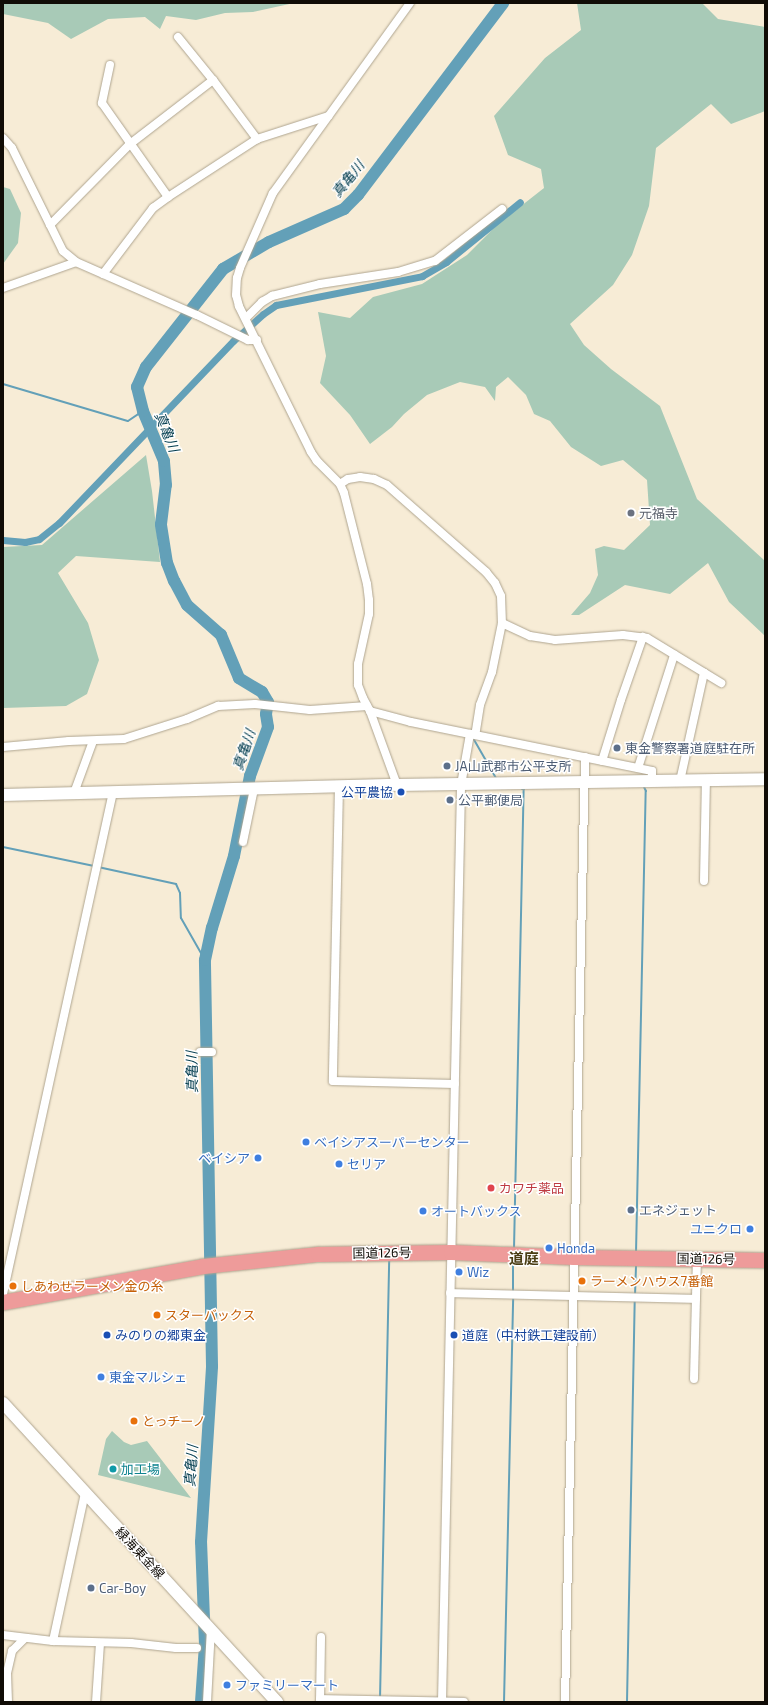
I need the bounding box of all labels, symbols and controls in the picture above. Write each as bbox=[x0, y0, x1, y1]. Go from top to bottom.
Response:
water label: 真亀川 bbox=[328, 157, 368, 201]
water label: 真亀川 bbox=[151, 409, 183, 455]
place label: 元福寺 bbox=[639, 505, 678, 521]
marker: 元福寺 bbox=[626, 508, 636, 518]
water label: 真亀川 bbox=[229, 727, 259, 773]
place label: 東金警察署道庭駐在所 bbox=[625, 740, 755, 756]
marker: 東金警察署道庭駐在所 bbox=[612, 743, 622, 753]
place label: JA山武郡市公平支所 bbox=[455, 758, 572, 774]
marker: JA山武郡市公平支所 bbox=[442, 761, 452, 771]
place label: 公平農協 bbox=[341, 784, 393, 800]
marker: 公平農協 bbox=[396, 787, 406, 797]
place label: 公平郵便局 bbox=[458, 792, 523, 808]
marker: 公平郵便局 bbox=[445, 795, 455, 805]
water label: 真亀川 bbox=[183, 1051, 201, 1093]
place label: ベイシアスーパーセンター bbox=[314, 1134, 470, 1150]
marker: ベイシアスーパーセンター bbox=[301, 1137, 311, 1147]
place label: ベイシア bbox=[198, 1150, 250, 1166]
marker: ベイシア bbox=[253, 1153, 263, 1163]
place label: セリア bbox=[347, 1156, 386, 1172]
marker: セリア bbox=[334, 1159, 344, 1169]
place label: カワチ薬品 bbox=[499, 1180, 564, 1196]
marker: カワチ薬品 bbox=[486, 1183, 496, 1193]
place label: エネジェット bbox=[639, 1202, 717, 1218]
place label: オートバックス bbox=[431, 1203, 522, 1219]
marker: エネジェット bbox=[626, 1205, 636, 1215]
marker: オートバックス bbox=[418, 1206, 428, 1216]
place label: ユニクロ bbox=[690, 1221, 742, 1237]
marker: ユニクロ bbox=[745, 1224, 755, 1234]
place label: Honda bbox=[557, 1240, 595, 1256]
marker: Honda bbox=[544, 1243, 554, 1253]
street label: 国道126号 bbox=[352, 1245, 412, 1261]
district label: 道庭 bbox=[509, 1250, 539, 1268]
street label: 国道126号 bbox=[676, 1251, 736, 1267]
place label: Wiz bbox=[467, 1264, 489, 1280]
marker: Wiz bbox=[454, 1267, 464, 1277]
place label: ラーメンハウス7番館 bbox=[590, 1273, 714, 1289]
marker: ラーメンハウス7番館 bbox=[577, 1276, 587, 1286]
place label: しあわせラーメン金の糸 bbox=[21, 1278, 164, 1294]
marker: しあわせラーメン金の糸 bbox=[8, 1281, 18, 1291]
place label: スターバックス bbox=[165, 1307, 256, 1323]
marker: スターバックス bbox=[152, 1310, 162, 1320]
place label: みのりの郷東金 bbox=[115, 1327, 206, 1343]
place label: 道庭（中村鉄工建設前） bbox=[462, 1327, 605, 1343]
marker: みのりの郷東金 bbox=[102, 1330, 112, 1340]
marker: 道庭（中村鉄工建設前） bbox=[449, 1330, 459, 1340]
place label: 東金マルシェ bbox=[109, 1369, 187, 1385]
marker: 東金マルシェ bbox=[96, 1372, 106, 1382]
place label: とっチーノ bbox=[142, 1413, 207, 1429]
marker: とっチーノ bbox=[129, 1416, 139, 1426]
water label: 真亀川 bbox=[181, 1444, 201, 1488]
place label: 加工場 bbox=[121, 1461, 160, 1477]
marker: 加工場 bbox=[108, 1464, 118, 1474]
street label: 緑海東金線 bbox=[112, 1524, 168, 1582]
place label: Car-Boy bbox=[99, 1580, 146, 1596]
marker: Car-Boy bbox=[86, 1583, 96, 1593]
place label: ファミリーマート bbox=[235, 1677, 339, 1693]
marker: ファミリーマート bbox=[222, 1680, 232, 1690]

